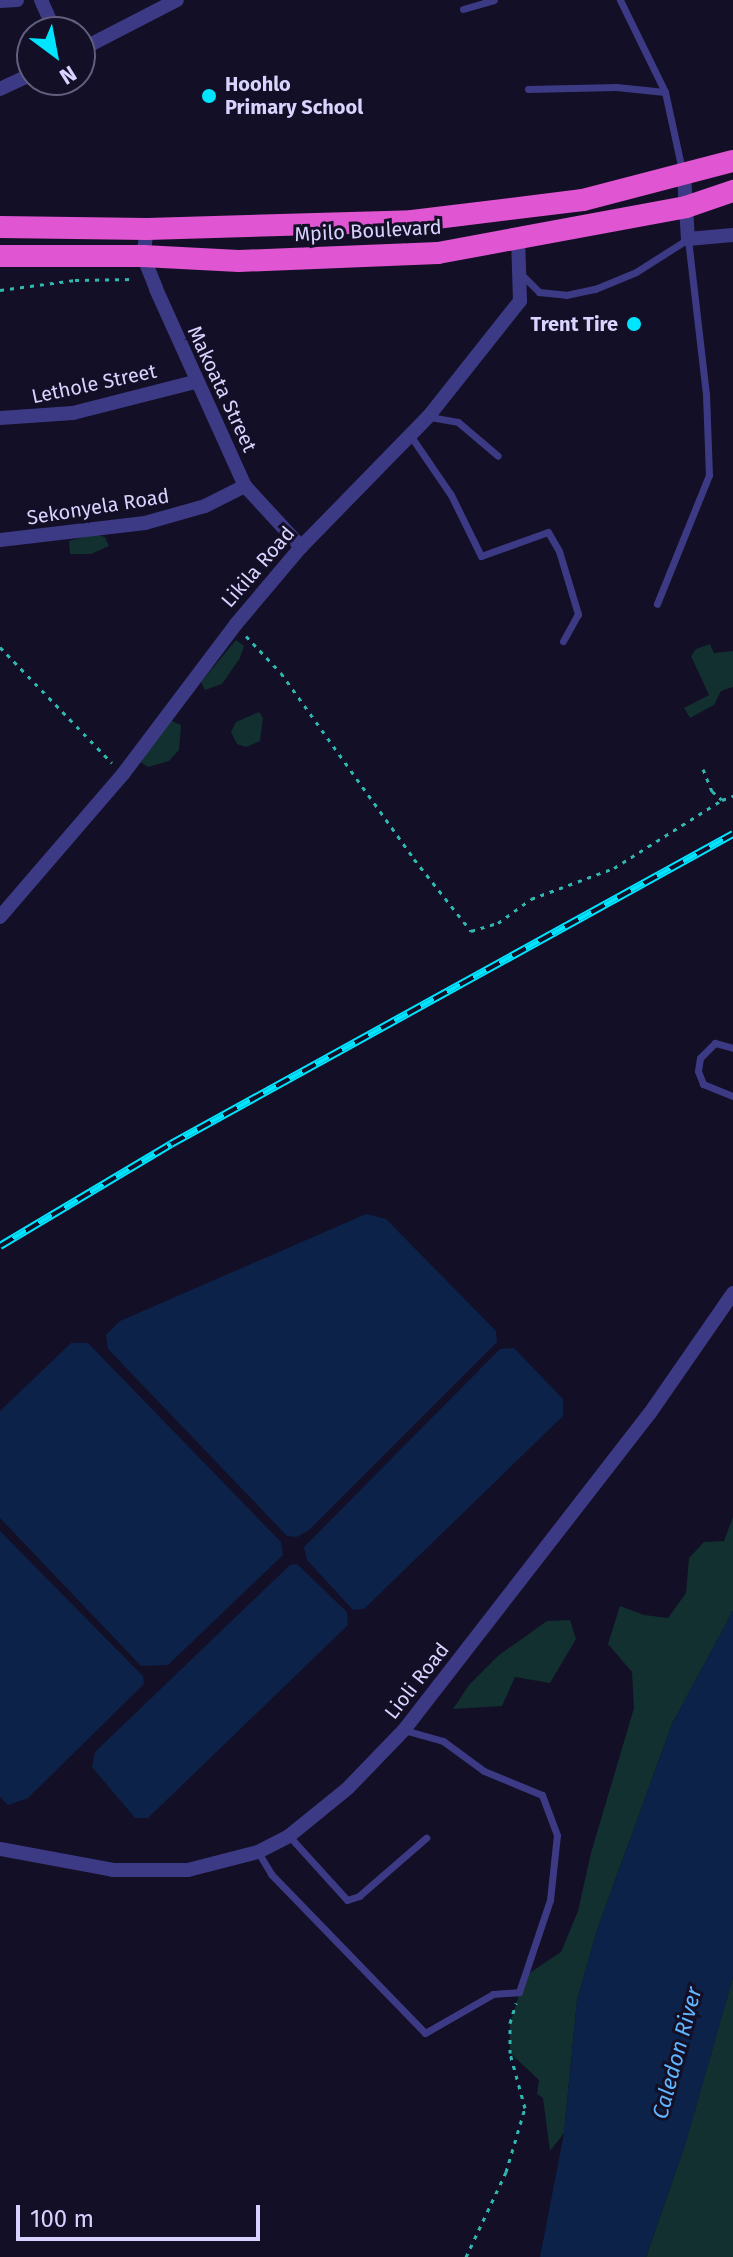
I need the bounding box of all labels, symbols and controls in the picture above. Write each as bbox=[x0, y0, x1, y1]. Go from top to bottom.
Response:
north arrow bbox=[16, 16, 96, 96]
text: N bbox=[55, 60, 81, 90]
place label: Hoohlo Primary School bbox=[225, 72, 363, 119]
marker: Hoohlo Primary School bbox=[200, 87, 218, 105]
street label: Mpilo Boulevard bbox=[294, 215, 442, 247]
place label: Trent Tire bbox=[530, 312, 618, 336]
marker: Trent Tire bbox=[625, 315, 643, 333]
street label: Makoata Street bbox=[182, 322, 262, 456]
street label: Lethole Street bbox=[29, 359, 159, 409]
street label: Sekonyela Road bbox=[25, 484, 171, 530]
street label: Likila Road bbox=[216, 522, 300, 612]
street label: Lioli Road bbox=[380, 1638, 454, 1724]
water label: Caledon River bbox=[647, 1984, 707, 2122]
scale bar bbox=[20, 2189, 264, 2239]
text: 100 m bbox=[30, 2205, 94, 2233]

